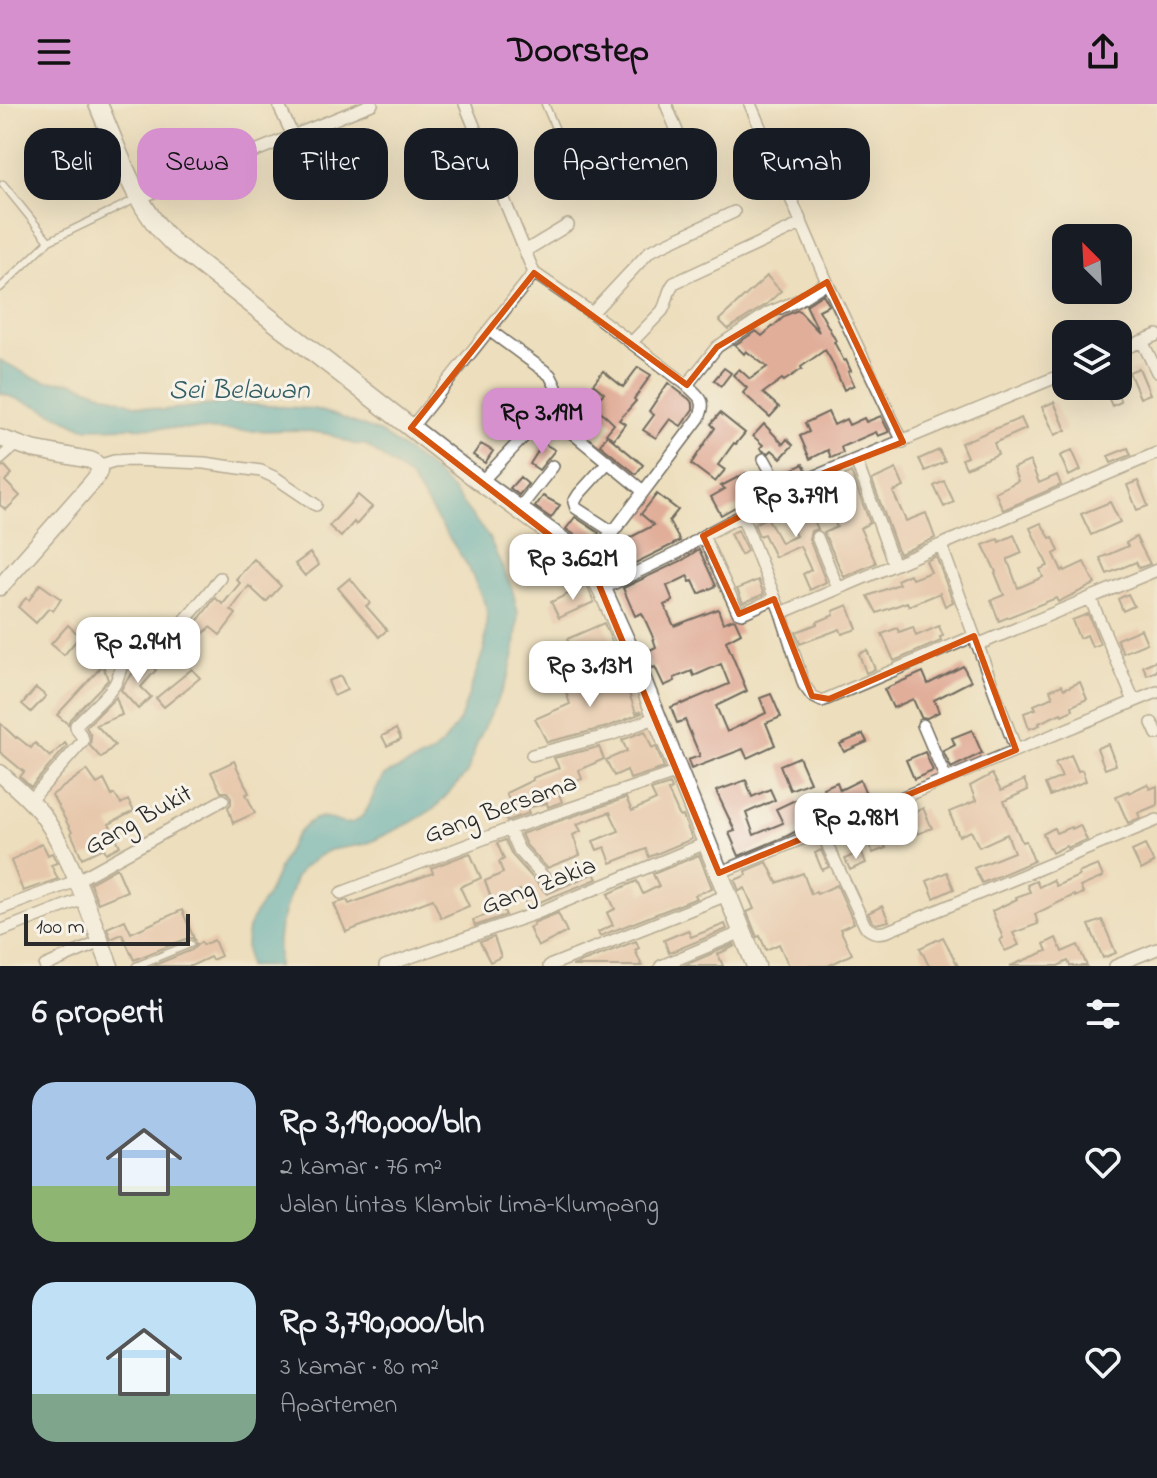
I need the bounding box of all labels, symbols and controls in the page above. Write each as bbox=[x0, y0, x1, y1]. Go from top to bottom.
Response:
text: Doorstep bbox=[508, 26, 649, 79]
icon: menu bbox=[32, 30, 76, 74]
icon: share bbox=[1081, 30, 1125, 74]
chip: Beli bbox=[24, 128, 121, 200]
chip: Sewa bbox=[137, 128, 257, 200]
chip: Filter bbox=[273, 128, 388, 200]
chip: Baru bbox=[404, 128, 518, 200]
chip: Apartemen bbox=[534, 128, 717, 200]
chip: Rumah bbox=[733, 128, 870, 200]
north arrow bbox=[1052, 224, 1132, 304]
map controls bbox=[1052, 224, 1132, 400]
button: layers bbox=[1052, 320, 1132, 400]
water label: Sei Belawan bbox=[168, 371, 311, 412]
pin: Rp 3.19M bbox=[459, 388, 625, 456]
text: Rp 3.19M bbox=[501, 395, 583, 433]
pin: Rp 3.79M bbox=[713, 471, 879, 539]
text: Rp 3.79M bbox=[753, 478, 839, 516]
pin: Rp 3.62M bbox=[490, 534, 656, 602]
text: Rp 3.62M bbox=[527, 541, 619, 579]
pin: Rp 2.94M bbox=[55, 617, 221, 685]
text: Rp 2.94M bbox=[94, 624, 182, 662]
pin: Rp 3.13M bbox=[507, 641, 673, 709]
text: Rp 3.13M bbox=[547, 648, 633, 686]
street label: Gang Bersama bbox=[419, 765, 583, 855]
street label: Gang Bukit bbox=[78, 776, 200, 866]
pin: Rp 2.98M bbox=[773, 793, 939, 861]
text: Rp 2.98M bbox=[813, 800, 899, 838]
street label: Gang Zakia bbox=[476, 848, 602, 926]
scale bar bbox=[24, 910, 190, 946]
text: 100 m bbox=[36, 912, 85, 944]
text: 6 properti bbox=[32, 989, 164, 1039]
icon: filters bbox=[1081, 992, 1125, 1036]
text: Rp 3,190,000/bln bbox=[280, 1099, 481, 1149]
icon: home bbox=[96, 1114, 192, 1210]
icon: heart bbox=[1081, 1140, 1125, 1184]
text: 2 kamar · 76 m² bbox=[280, 1149, 442, 1187]
text: Jalan Lintas Klambir Lima–Klumpang bbox=[280, 1187, 659, 1225]
text: Rp 3,790,000/bln bbox=[280, 1299, 484, 1349]
icon: home bbox=[96, 1314, 192, 1410]
icon: heart bbox=[1081, 1340, 1125, 1384]
text: 3 kamar · 80 m² bbox=[280, 1349, 439, 1387]
text: Apartemen bbox=[280, 1387, 397, 1425]

